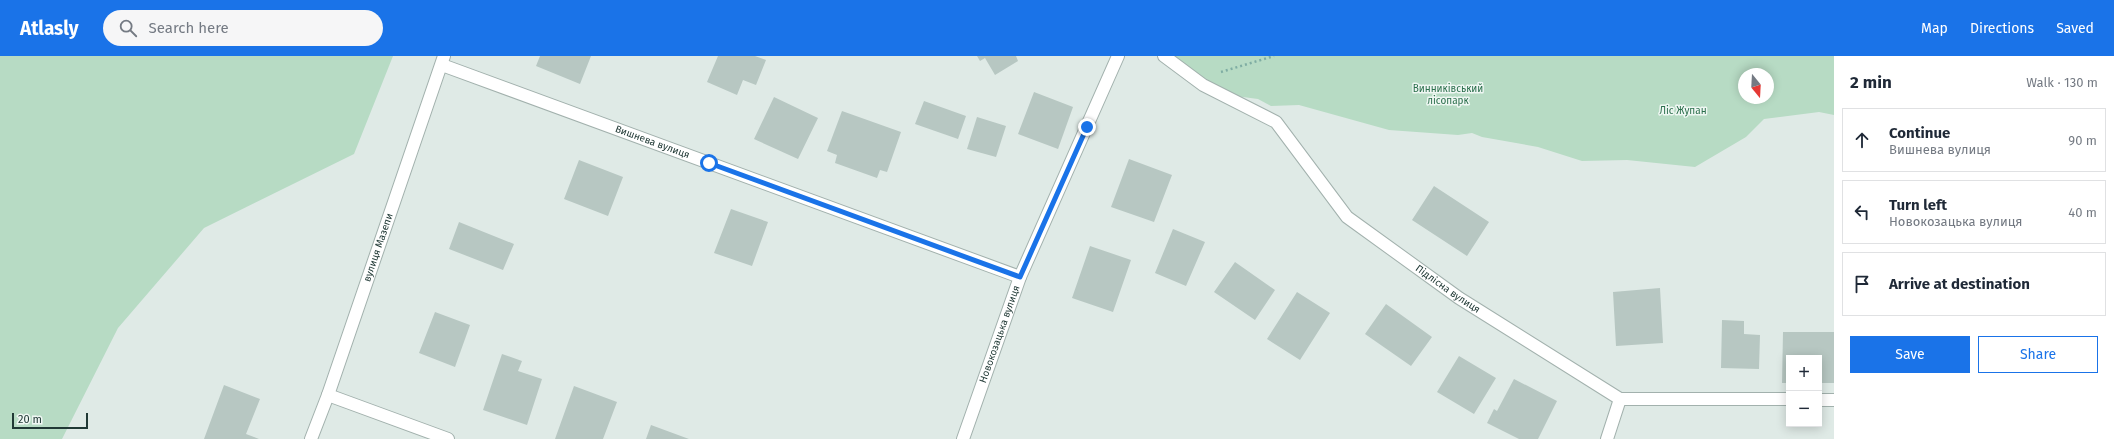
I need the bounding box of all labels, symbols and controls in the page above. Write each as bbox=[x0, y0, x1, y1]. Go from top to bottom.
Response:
search box bbox=[103, 10, 383, 46]
text: Atlasly bbox=[20, 17, 79, 40]
icon: search bbox=[117, 17, 139, 39]
text: Search here bbox=[149, 19, 229, 37]
text: Map bbox=[1921, 20, 1948, 37]
text: Directions bbox=[1970, 20, 2034, 37]
text: Saved bbox=[2056, 20, 2094, 37]
north arrow bbox=[1738, 68, 1774, 104]
text: 2 min bbox=[1850, 72, 1892, 93]
text: Walk · 130 m bbox=[2026, 75, 2098, 90]
park label: Винниківський лісопарк bbox=[1413, 82, 1483, 107]
park label: Ліс Жупан bbox=[1659, 104, 1707, 117]
route end bbox=[1078, 118, 1096, 136]
street label: Вишнева вулиця bbox=[613, 123, 691, 161]
text: Continue bbox=[1889, 124, 1950, 142]
icon: ahead bbox=[1851, 129, 1873, 151]
text: 90 m bbox=[2068, 133, 2097, 148]
text: Вишнева вулиця bbox=[1889, 142, 1991, 157]
route start bbox=[700, 154, 718, 172]
text: Turn left bbox=[1889, 196, 1947, 214]
icon: left bbox=[1851, 201, 1873, 223]
text: 40 m bbox=[2068, 205, 2097, 220]
street label: вулиця Мазепи bbox=[361, 212, 396, 283]
text: Новокозацька вулиця bbox=[1889, 214, 2022, 229]
street label: Підлісна вулиця bbox=[1413, 262, 1482, 316]
icon: arrive bbox=[1851, 273, 1873, 295]
text: Arrive at destination bbox=[1889, 275, 2030, 293]
street label: Новокозацька вулиця bbox=[977, 284, 1023, 385]
button: Save bbox=[1850, 336, 1970, 373]
button: Share bbox=[1978, 336, 2098, 373]
map controls bbox=[1786, 355, 1822, 427]
button: + bbox=[1786, 355, 1822, 391]
button: − bbox=[1786, 391, 1822, 427]
scale bar bbox=[12, 411, 88, 430]
text: 20 m bbox=[18, 413, 42, 426]

